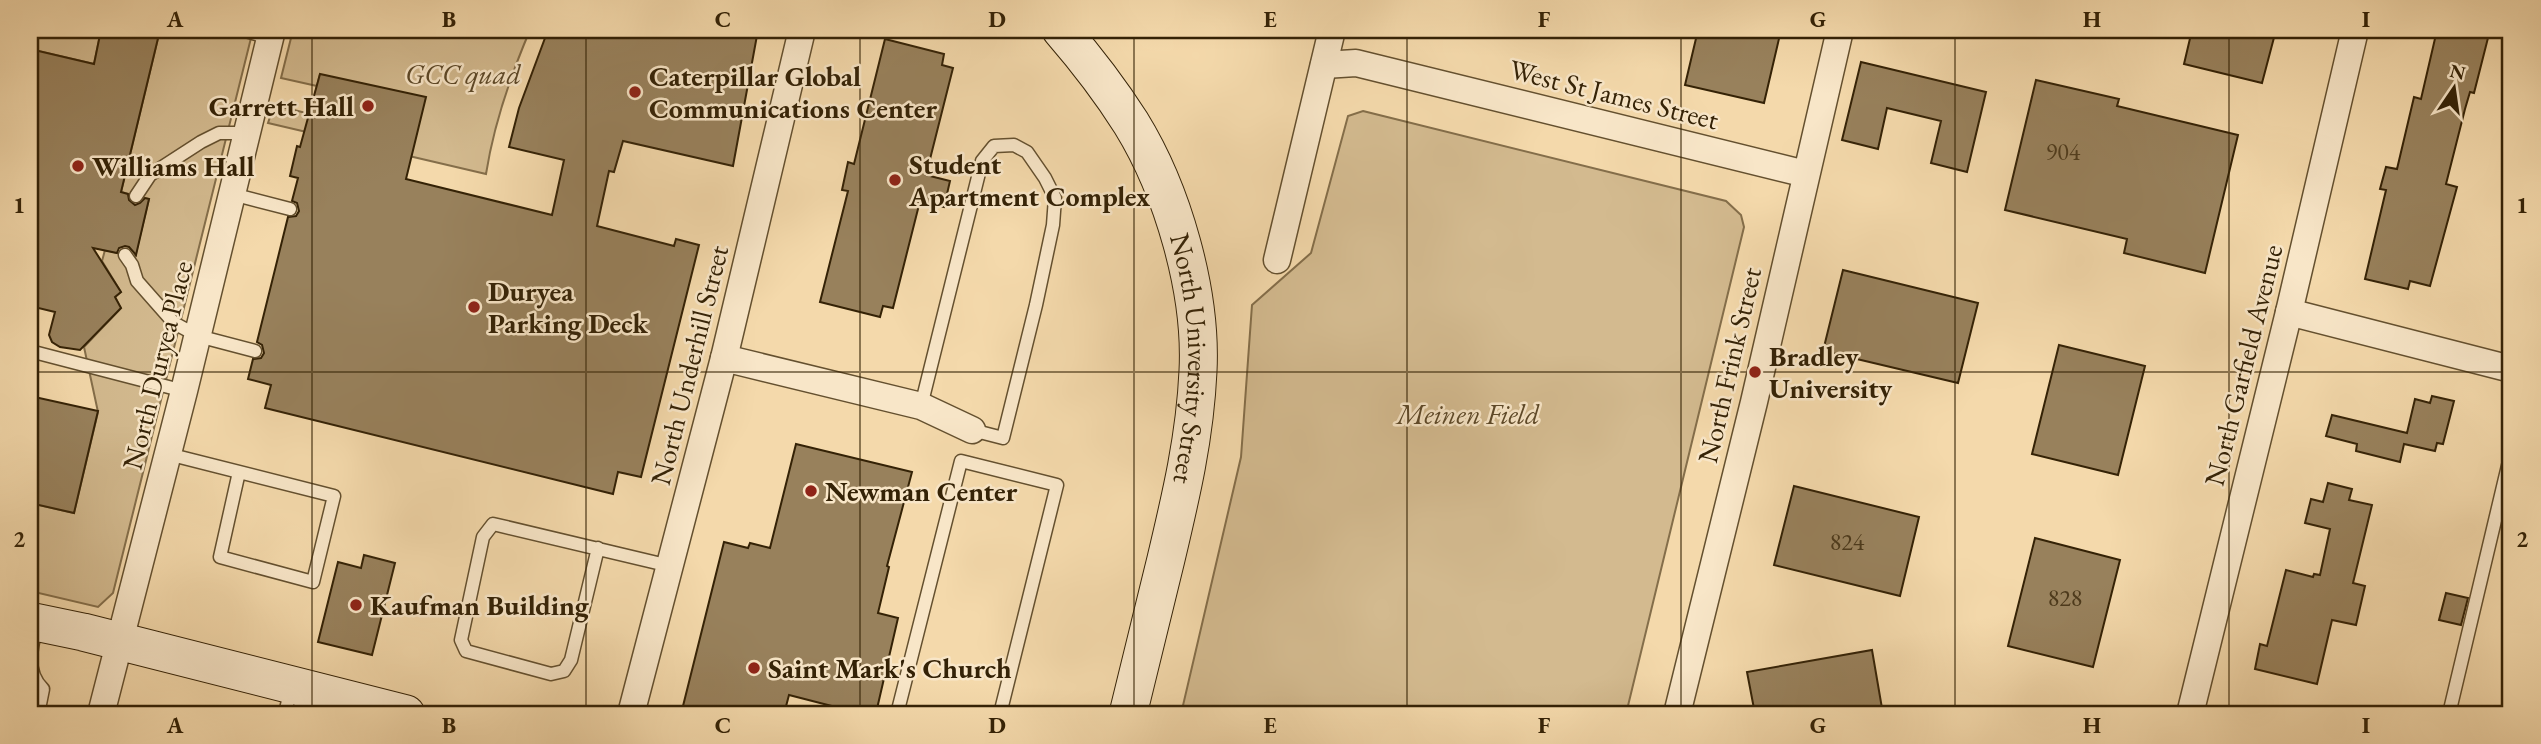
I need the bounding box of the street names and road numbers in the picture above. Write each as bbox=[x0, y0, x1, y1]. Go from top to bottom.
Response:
street label: West St James Street bbox=[1506, 51, 1722, 137]
street label: North University Street bbox=[1162, 229, 1216, 487]
street label: North Underhill Street bbox=[642, 241, 736, 489]
street label: North Garfield Avenue bbox=[2196, 241, 2290, 489]
street label: North Duryea Place bbox=[114, 257, 200, 473]
street label: North Frink Street bbox=[1689, 263, 1769, 466]

